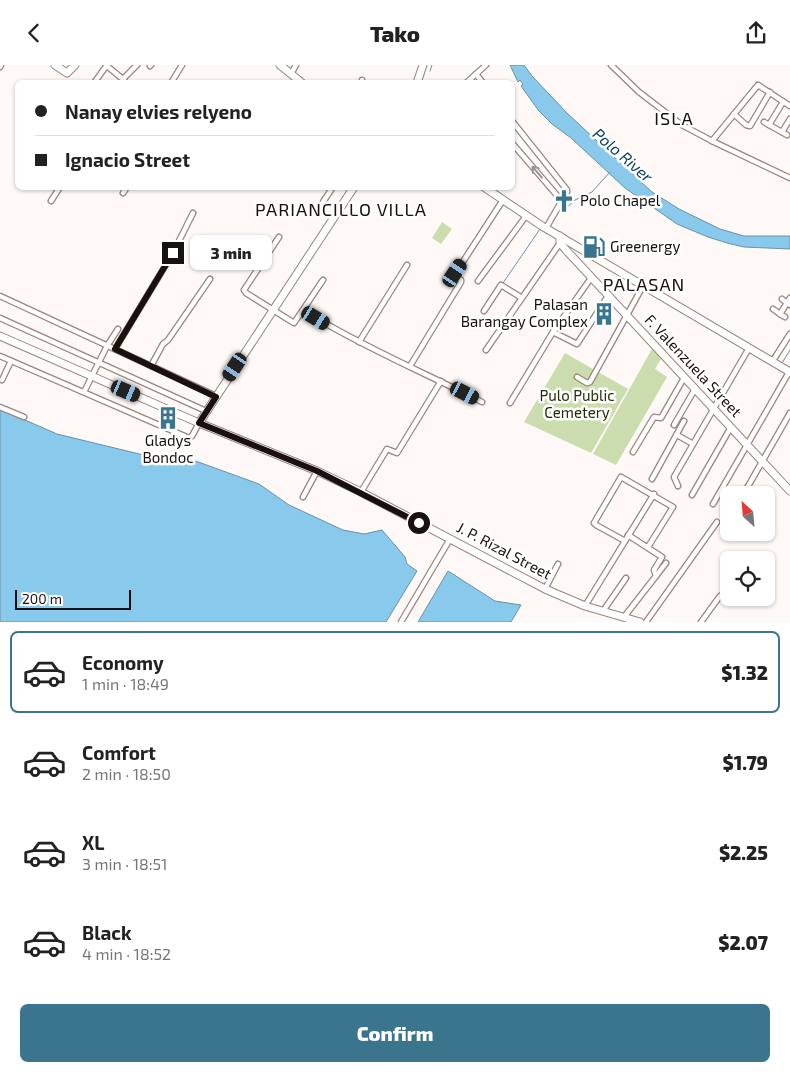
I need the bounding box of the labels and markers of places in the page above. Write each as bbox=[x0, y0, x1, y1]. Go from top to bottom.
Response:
church icon: Polo Chapel bbox=[551, 188, 577, 214]
place label: Polo Chapel bbox=[580, 191, 661, 209]
fuel station icon: Greenergy bbox=[581, 234, 607, 260]
place label: Greenergy bbox=[610, 237, 680, 255]
place label: Palasan Barangay Complex bbox=[461, 295, 588, 330]
building icon: Palasan Barangay Complex bbox=[591, 301, 617, 327]
building icon: Gladys Bondoc bbox=[155, 405, 181, 431]
place label: Gladys Bondoc bbox=[143, 431, 194, 466]

